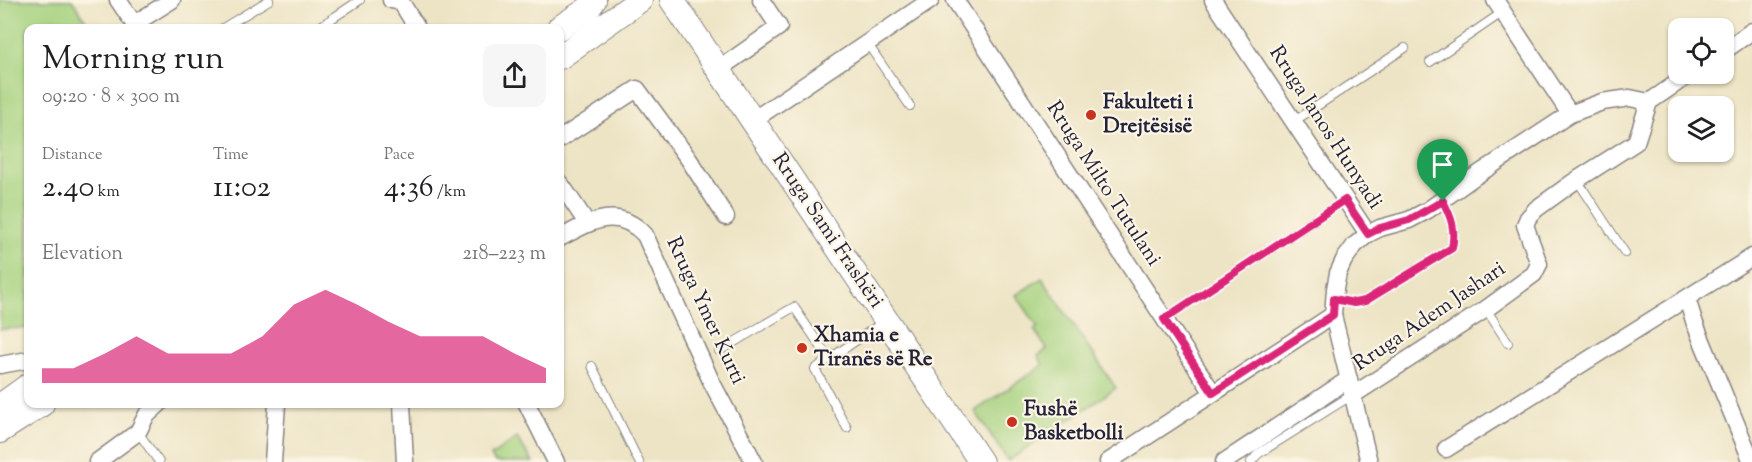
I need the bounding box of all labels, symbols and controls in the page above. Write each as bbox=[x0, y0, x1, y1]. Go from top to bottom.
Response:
map controls bbox=[1668, 18, 1734, 162]
button: locate bbox=[1668, 18, 1734, 84]
text: Morning run bbox=[42, 36, 224, 84]
street label: Rruga Janos Hunyadi bbox=[1261, 40, 1389, 216]
button: share bbox=[483, 44, 546, 107]
text: 09:20 · 8 × 300 m bbox=[42, 83, 180, 112]
place label: Fakulteti i Drejtësisë bbox=[1103, 88, 1193, 142]
street label: Rruga Milto Tutulani bbox=[1038, 96, 1168, 272]
button: layers bbox=[1668, 96, 1734, 162]
marker: Fakulteti i Drejtësisë bbox=[1084, 108, 1098, 122]
pin bbox=[1417, 139, 1468, 201]
text: Distance bbox=[42, 144, 102, 167]
text: Time bbox=[213, 144, 249, 167]
text: Pace bbox=[384, 144, 415, 167]
street label: Rruga Sami Frashëri bbox=[764, 147, 890, 315]
icon: arrive bbox=[1426, 148, 1459, 181]
text: 2.40 bbox=[42, 167, 94, 210]
text: 11:02 bbox=[213, 167, 271, 210]
text: 4:36 bbox=[384, 167, 434, 210]
text: km bbox=[94, 181, 120, 204]
text: /km bbox=[434, 181, 466, 204]
street label: Rruga Ymer Kurti bbox=[658, 232, 752, 390]
text: Elevation bbox=[42, 240, 123, 269]
text: 218–223 m bbox=[462, 240, 546, 269]
street label: Rruga Adem Jashari bbox=[1348, 255, 1512, 379]
place label: Xhamia e Tiranës së Re bbox=[814, 321, 933, 375]
marker: Xhamia e Tiranës së Re bbox=[795, 341, 809, 355]
place label: Fushë Basketbolli bbox=[1024, 395, 1123, 449]
marker: Fushë Basketbolli bbox=[1005, 415, 1019, 429]

